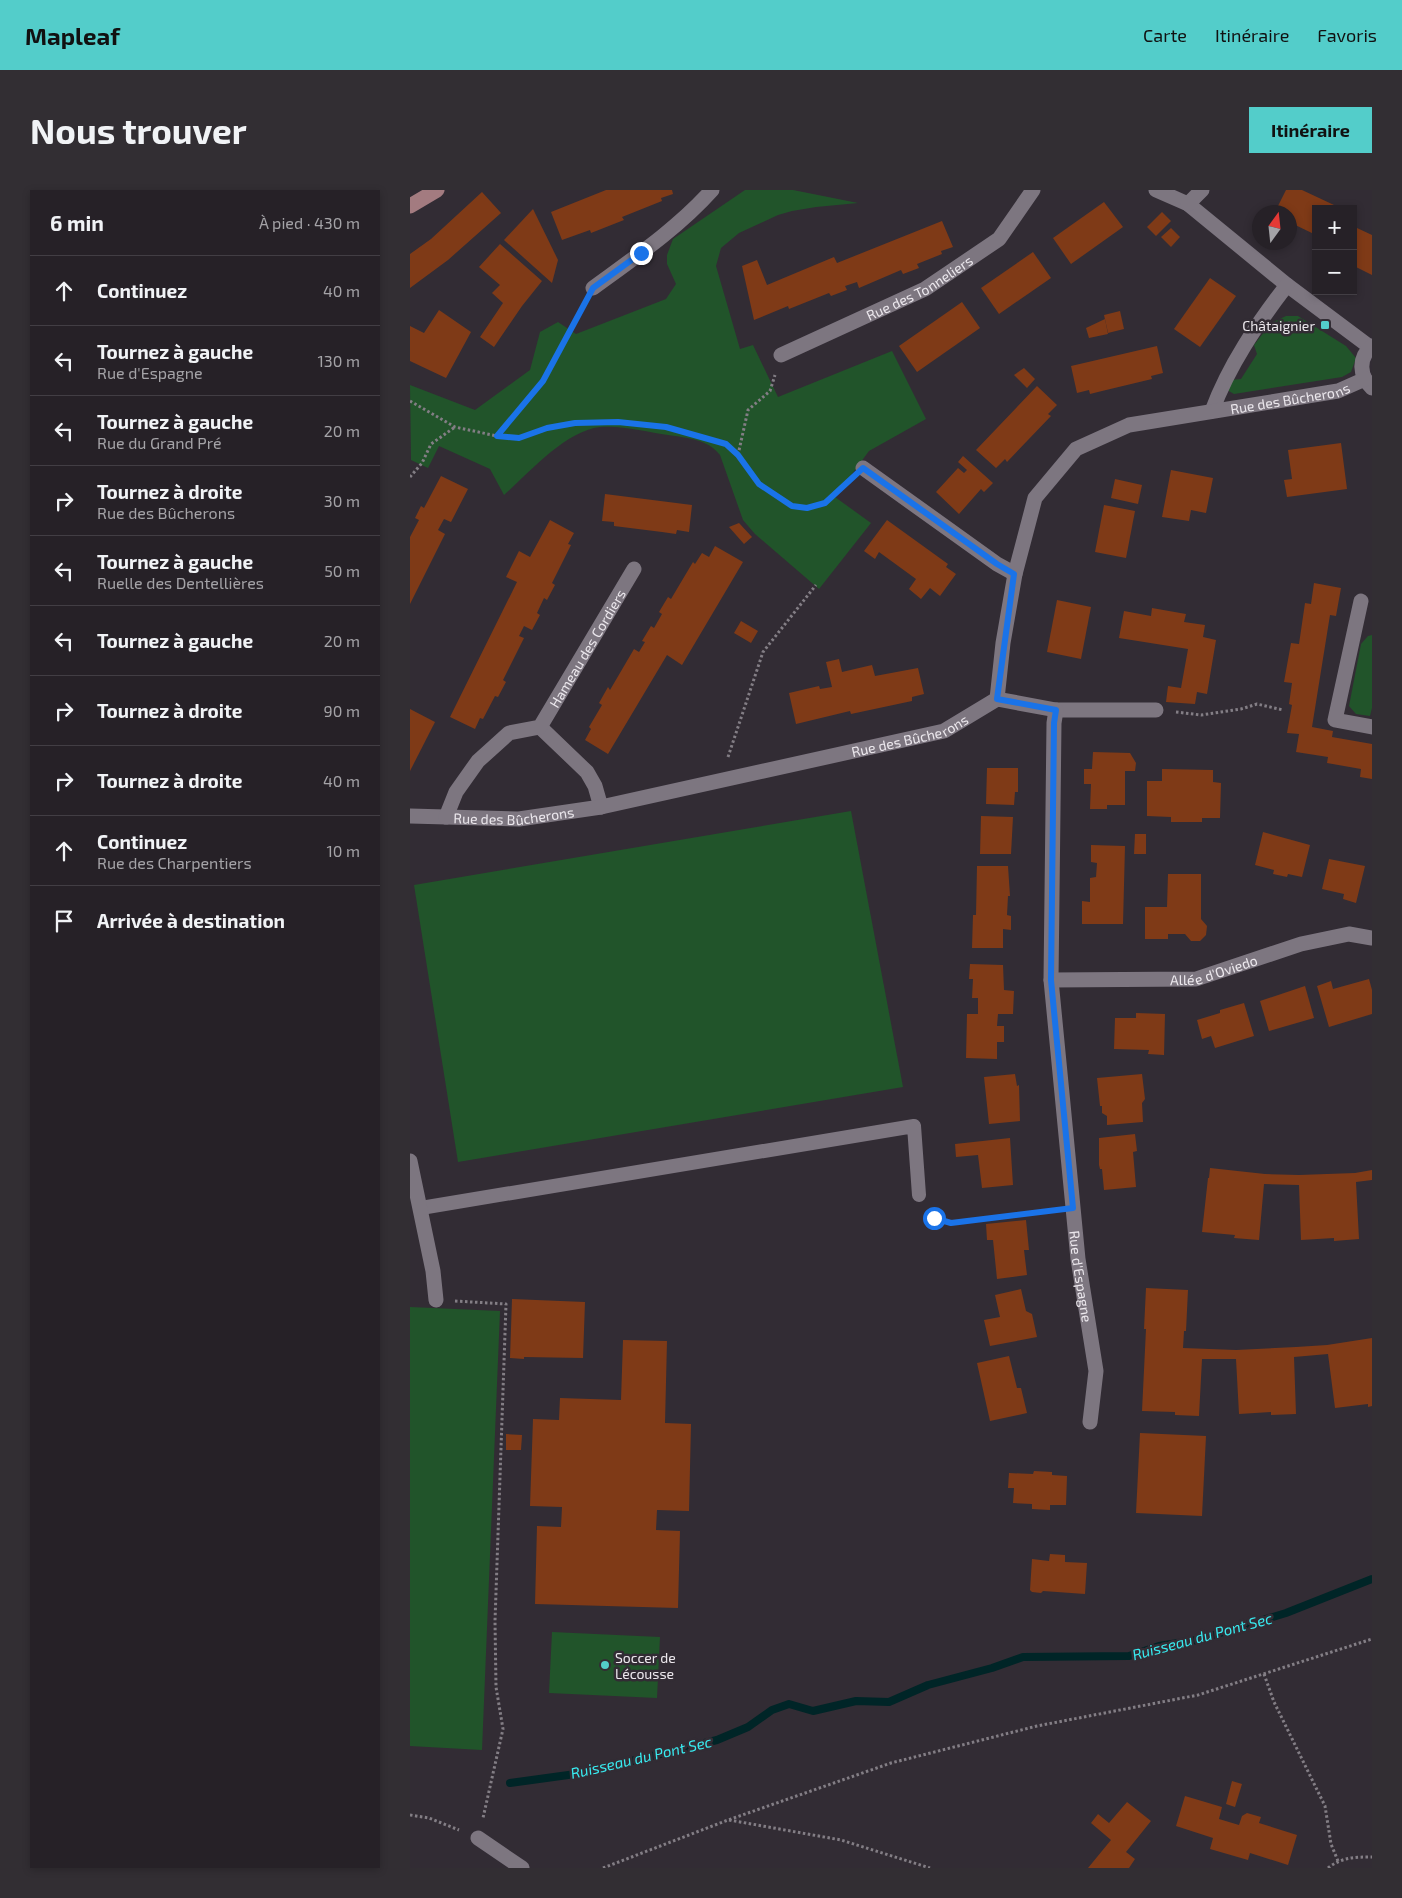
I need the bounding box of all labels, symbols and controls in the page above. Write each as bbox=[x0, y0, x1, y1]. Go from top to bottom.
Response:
text: Mapleaf bbox=[25, 21, 120, 50]
text: Carte bbox=[1143, 24, 1187, 46]
text: Itinéraire bbox=[1215, 24, 1289, 46]
text: Favoris bbox=[1317, 24, 1377, 46]
button: Itinéraire bbox=[1249, 107, 1372, 153]
text: Nous trouver bbox=[30, 109, 247, 151]
north arrow bbox=[1252, 205, 1297, 250]
map controls bbox=[1312, 205, 1357, 295]
button: + bbox=[1312, 205, 1357, 250]
text: 6 min bbox=[50, 210, 104, 235]
text: À pied · 430 m bbox=[259, 213, 360, 232]
route end bbox=[630, 242, 653, 265]
button: − bbox=[1312, 250, 1357, 295]
street label: Rue des Tonneliers bbox=[863, 251, 975, 323]
icon: ahead bbox=[50, 277, 78, 305]
text: Continuez bbox=[97, 279, 187, 302]
text: 40 m bbox=[323, 281, 360, 300]
place label: Châtaignier bbox=[1242, 317, 1315, 334]
marker: Châtaignier bbox=[1319, 319, 1331, 331]
text: Tournez à gauche bbox=[97, 340, 253, 363]
icon: left bbox=[50, 347, 78, 375]
text: 130 m bbox=[318, 351, 360, 370]
text: Rue d'Espagne bbox=[97, 363, 203, 382]
street label: Rue des Bûcherons bbox=[1229, 378, 1352, 417]
text: Tournez à gauche bbox=[97, 410, 253, 433]
icon: left bbox=[50, 417, 78, 445]
text: 20 m bbox=[324, 421, 360, 440]
text: Rue du Grand Pré bbox=[97, 433, 222, 452]
text: Tournez à droite bbox=[97, 480, 243, 503]
icon: right bbox=[50, 487, 78, 515]
text: 30 m bbox=[324, 491, 360, 510]
text: Rue des Bûcherons bbox=[97, 503, 235, 522]
text: Tournez à gauche bbox=[97, 550, 253, 573]
icon: left bbox=[50, 557, 78, 585]
text: 50 m bbox=[324, 561, 360, 580]
text: Ruelle des Dentellières bbox=[97, 573, 264, 592]
street label: Hameau des Cordiers bbox=[545, 586, 629, 710]
icon: left bbox=[50, 627, 78, 655]
text: Tournez à gauche bbox=[97, 629, 253, 652]
text: 20 m bbox=[324, 631, 360, 650]
icon: right bbox=[50, 697, 78, 725]
text: Tournez à droite bbox=[97, 699, 243, 722]
text: 90 m bbox=[324, 701, 360, 720]
street label: Rue des Bûcherons bbox=[850, 710, 971, 760]
icon: right bbox=[50, 767, 78, 795]
text: Tournez à droite bbox=[97, 769, 243, 792]
text: 40 m bbox=[323, 771, 360, 790]
street label: Rue des Bûcherons bbox=[453, 803, 575, 828]
text: Continuez bbox=[97, 830, 187, 853]
icon: ahead bbox=[50, 837, 78, 865]
text: 10 m bbox=[326, 841, 360, 860]
text: Rue des Charpentiers bbox=[97, 853, 252, 872]
icon: arrive bbox=[50, 907, 78, 935]
text: Arrivée à destination bbox=[97, 909, 285, 932]
street label: Allée d'Oviedo bbox=[1170, 951, 1259, 988]
route start bbox=[923, 1207, 946, 1230]
street label: Rue d'Espagne bbox=[1067, 1230, 1097, 1323]
water label: Ruisseau du Pont Sec bbox=[1130, 1609, 1274, 1663]
place label: Soccer de Lécousse bbox=[615, 1649, 676, 1682]
marker: Soccer de Lécousse bbox=[599, 1659, 611, 1671]
water label: Ruisseau du Pont Sec bbox=[569, 1732, 713, 1782]

